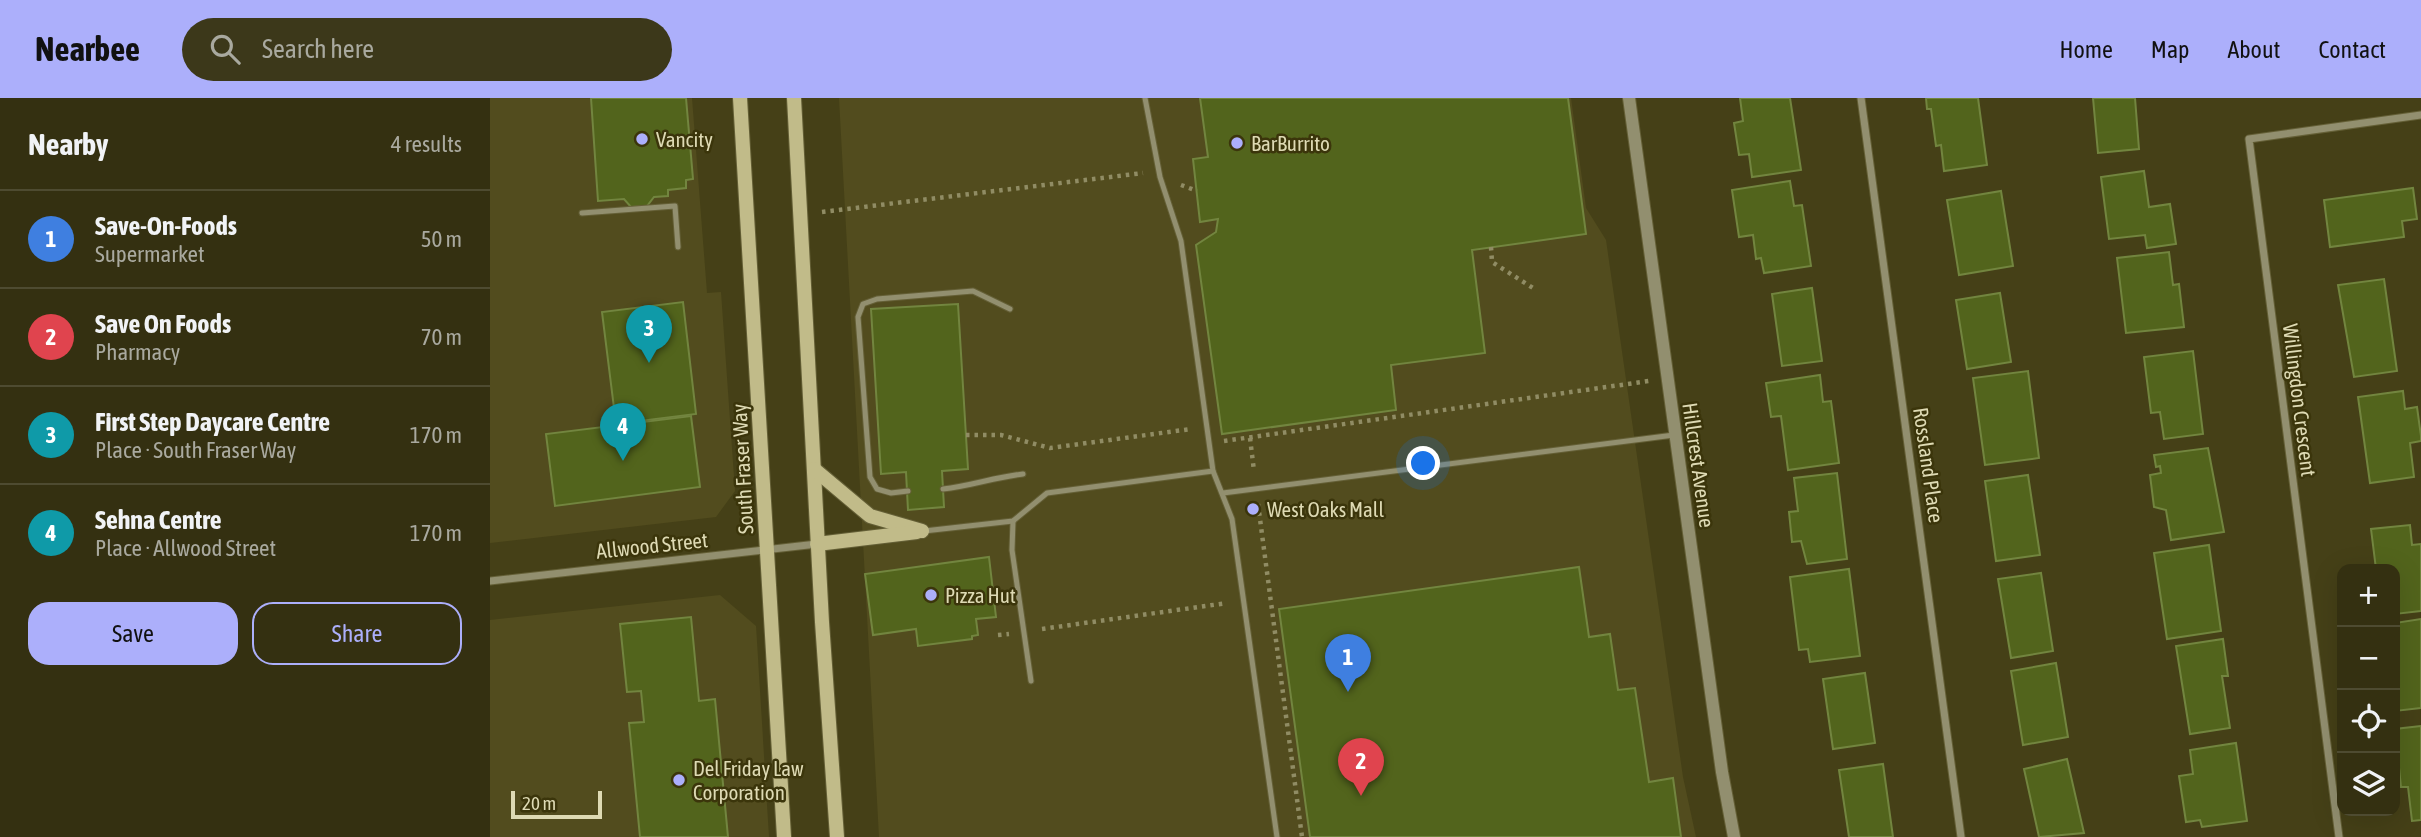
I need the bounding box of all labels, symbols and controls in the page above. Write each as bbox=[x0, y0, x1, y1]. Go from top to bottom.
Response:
search box bbox=[182, 18, 672, 81]
text: Nearbee bbox=[35, 30, 140, 68]
icon: search bbox=[206, 30, 244, 68]
text: Search here bbox=[262, 34, 374, 64]
text: Home bbox=[2059, 36, 2113, 63]
text: Map bbox=[2151, 36, 2189, 63]
text: About bbox=[2227, 36, 2280, 63]
text: Contact bbox=[2318, 36, 2386, 63]
text: Nearby bbox=[28, 127, 108, 161]
place label: Vancity bbox=[656, 127, 713, 151]
text: 4 results bbox=[391, 131, 462, 157]
marker: Vancity bbox=[634, 131, 650, 147]
place label: BarBurrito bbox=[1251, 131, 1330, 155]
marker: BarBurrito bbox=[1229, 135, 1245, 151]
text: Save-On-Foods bbox=[95, 211, 237, 241]
text: 1 bbox=[46, 226, 56, 252]
text: 50 m bbox=[421, 226, 462, 252]
text: Supermarket bbox=[95, 241, 205, 267]
pin: 3 bbox=[626, 305, 672, 363]
text: Save On Foods bbox=[95, 309, 231, 339]
street label: Willingdon Crescent bbox=[2279, 322, 2321, 478]
text: 2 bbox=[46, 324, 56, 350]
text: 70 m bbox=[421, 324, 462, 350]
text: Pharmacy bbox=[95, 339, 180, 365]
street label: Hillcrest Avenue bbox=[1678, 401, 1720, 529]
pin: 4 bbox=[600, 403, 646, 461]
street label: South Fraser Way bbox=[727, 403, 757, 535]
street label: Rossland Place bbox=[1909, 406, 1949, 524]
text: First Step Daycare Centre bbox=[95, 407, 330, 437]
text: 3 bbox=[46, 422, 56, 448]
text: 170 m bbox=[410, 422, 462, 448]
text: Place · South Fraser Way bbox=[95, 437, 296, 463]
your location bbox=[1406, 446, 1440, 480]
place label: West Oaks Mall bbox=[1267, 497, 1384, 521]
marker: West Oaks Mall bbox=[1245, 501, 1261, 517]
text: Sehna Centre bbox=[95, 505, 222, 535]
text: 4 bbox=[46, 520, 56, 546]
text: 170 m bbox=[410, 520, 462, 546]
street label: Allwood Street bbox=[595, 527, 709, 563]
text: Place · Allwood Street bbox=[95, 535, 276, 561]
map controls bbox=[2337, 564, 2400, 816]
button: + bbox=[2337, 564, 2400, 627]
place label: Pizza Hut bbox=[945, 583, 1016, 607]
marker: Pizza Hut bbox=[923, 587, 939, 603]
button: Save bbox=[28, 602, 238, 665]
button: Share bbox=[252, 602, 462, 665]
button: − bbox=[2337, 627, 2400, 690]
pin: 1 bbox=[1325, 634, 1371, 692]
button: locate bbox=[2337, 690, 2400, 753]
pin: 2 bbox=[1338, 738, 1384, 796]
button: layers bbox=[2337, 753, 2400, 816]
place label: Del Friday Law Corporation bbox=[693, 756, 804, 804]
marker: Del Friday Law Corporation bbox=[671, 772, 687, 788]
scale bar bbox=[511, 788, 602, 820]
text: 20 m bbox=[522, 792, 556, 814]

